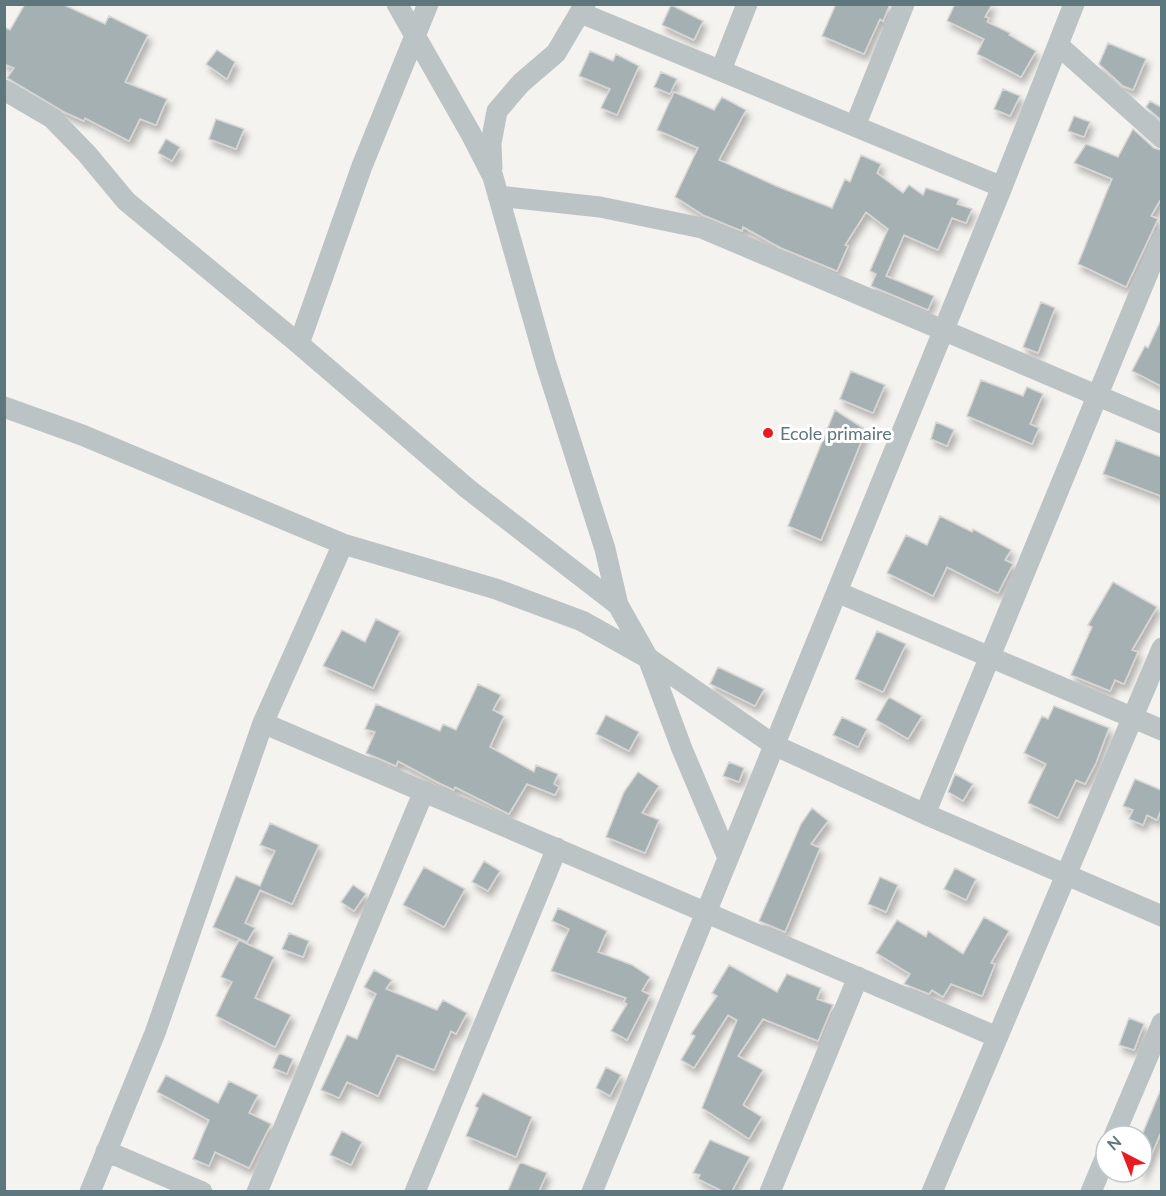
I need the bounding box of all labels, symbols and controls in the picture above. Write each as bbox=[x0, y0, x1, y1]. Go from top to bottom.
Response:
place label: Ecole primaire bbox=[780, 422, 892, 444]
marker: Ecole primaire bbox=[761, 426, 775, 440]
north arrow bbox=[1094, 1124, 1154, 1184]
text: N bbox=[1103, 1131, 1125, 1154]

